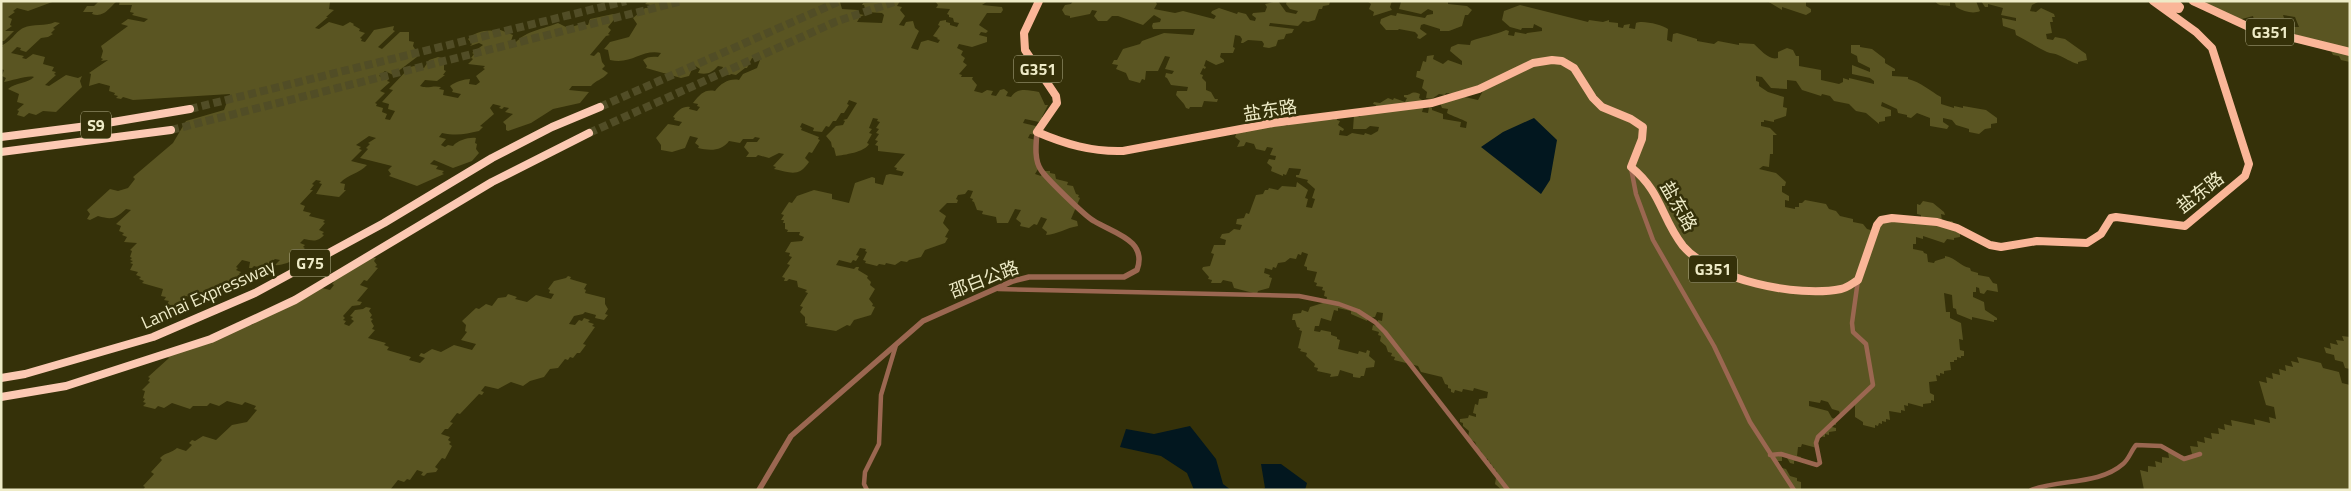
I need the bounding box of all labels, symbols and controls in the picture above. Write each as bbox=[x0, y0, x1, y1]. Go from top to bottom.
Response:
road number: G351 bbox=[2246, 18, 2294, 46]
road number: G351 bbox=[1014, 56, 1062, 82]
street label: 盐东路 bbox=[1241, 92, 1299, 128]
road number: S9 bbox=[81, 112, 111, 138]
street label: 盐东路 bbox=[2170, 165, 2230, 219]
street label: 盐东路 bbox=[1654, 176, 1704, 236]
road number: G75 bbox=[290, 250, 330, 276]
street label: Lanhai Expressway bbox=[136, 252, 280, 336]
street label: 邵白公路 bbox=[946, 253, 1022, 305]
road number: G351 bbox=[1689, 255, 1737, 282]

